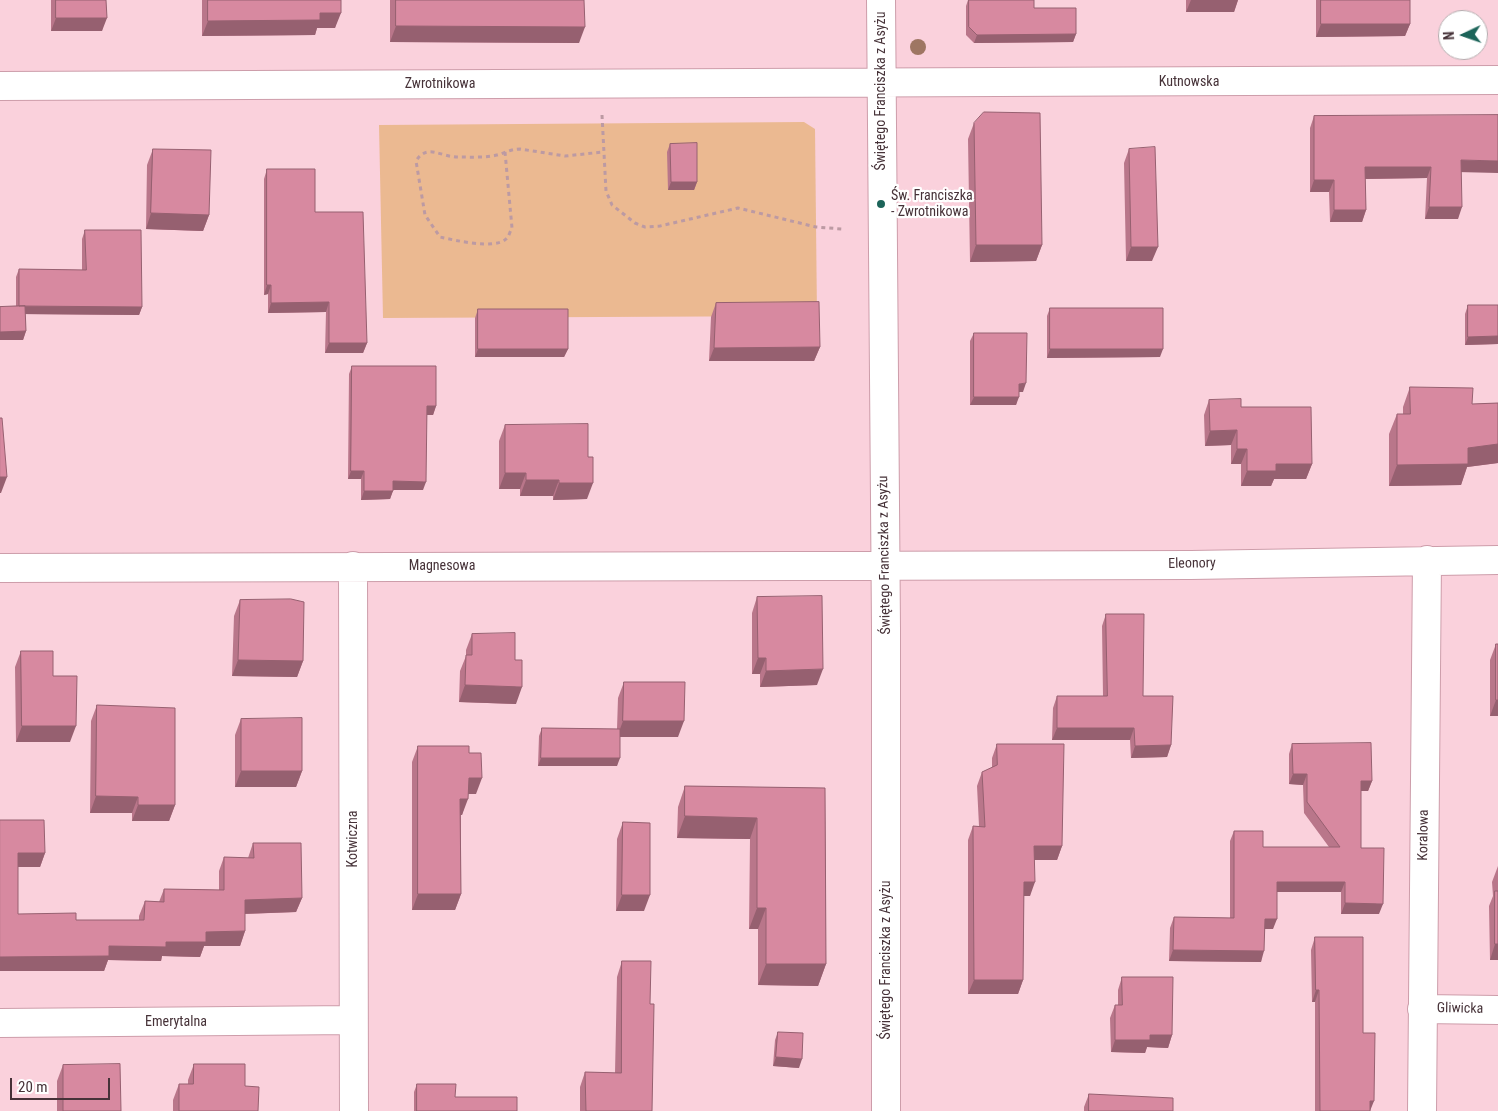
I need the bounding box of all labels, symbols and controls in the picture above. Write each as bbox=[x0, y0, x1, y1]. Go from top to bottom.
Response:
north arrow bbox=[1438, 10, 1488, 60]
street label: Świętego Franciszka z Asyżu bbox=[873, 11, 889, 171]
text: N bbox=[1441, 31, 1457, 40]
street label: Kutnowska bbox=[1159, 74, 1219, 90]
street label: Zwrotnikowa bbox=[405, 76, 475, 92]
place label: Św. Franciszka - Zwrotnikowa bbox=[891, 188, 973, 220]
marker: Św. Franciszka - Zwrotnikowa bbox=[875, 198, 887, 210]
street label: Świętego Franciszka z Asyżu bbox=[875, 475, 895, 635]
street label: Eleonory bbox=[1168, 555, 1216, 573]
street label: Magnesowa bbox=[409, 558, 475, 574]
street label: Koralowa bbox=[1415, 809, 1433, 861]
street label: Kotwiczna bbox=[345, 810, 361, 868]
street label: Świętego Franciszka z Asyżu bbox=[878, 880, 894, 1040]
street label: Gliwicka bbox=[1437, 1000, 1483, 1018]
street label: Emerytalna bbox=[145, 1014, 207, 1030]
scale bar bbox=[12, 1068, 112, 1100]
text: 20 m bbox=[18, 1078, 48, 1096]

